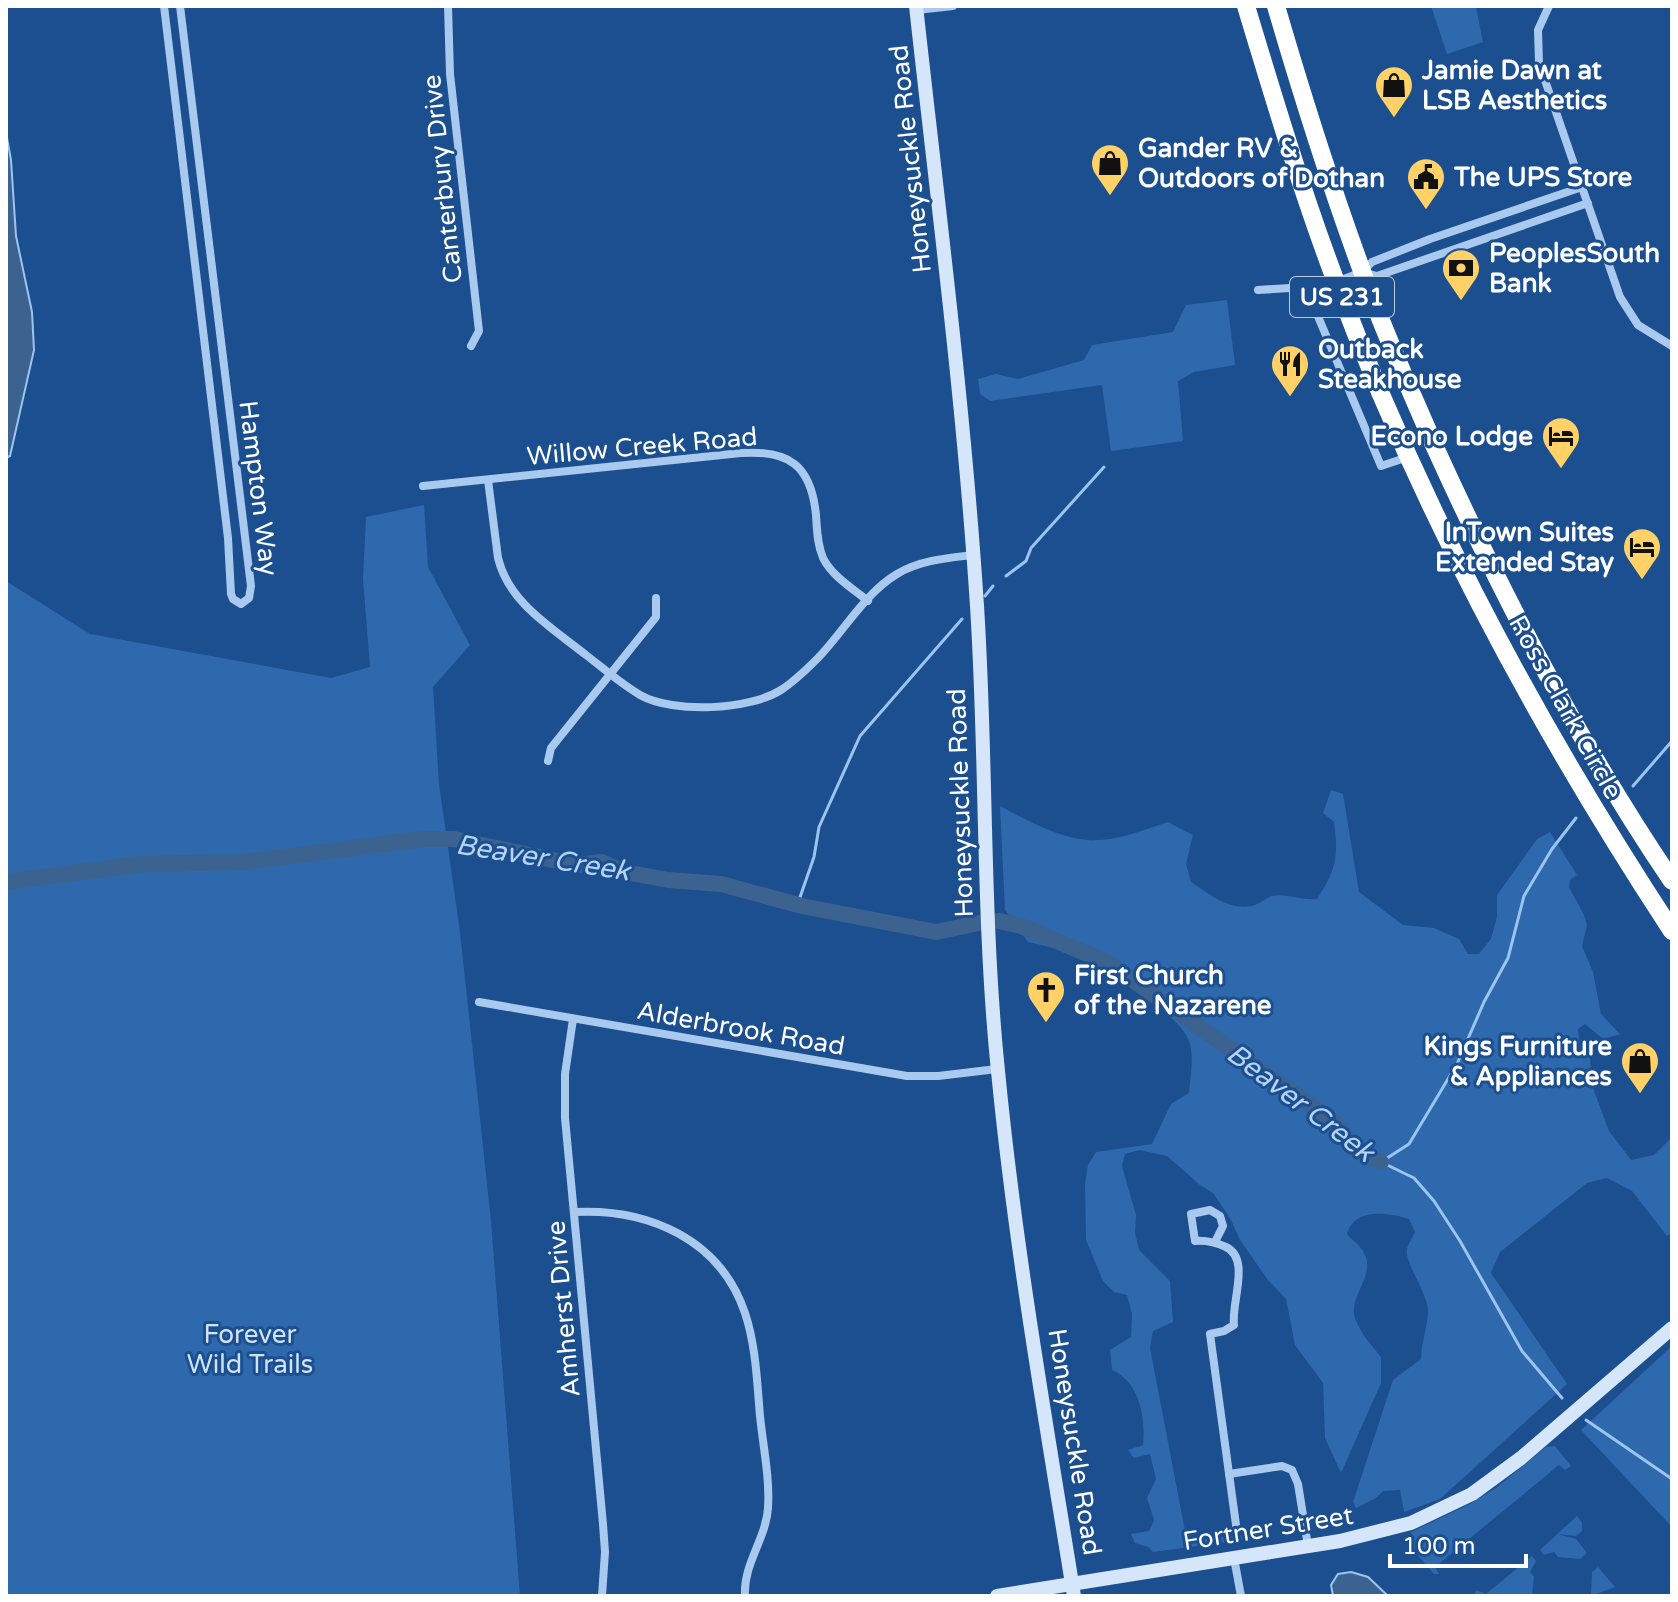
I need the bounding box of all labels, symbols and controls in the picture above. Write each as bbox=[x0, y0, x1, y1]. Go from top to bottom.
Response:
street label: Honeysuckle Road bbox=[883, 43, 938, 274]
place label: Jamie Dawn at LSB Aesthetics bbox=[1421, 55, 1607, 116]
shop icon: Jamie Dawn at LSB Aesthetics bbox=[1373, 64, 1415, 119]
street label: Canterbury Drive bbox=[416, 73, 469, 285]
place label: Gander RV & Outdoors of Dothan bbox=[1138, 133, 1385, 194]
shop icon: Gander RV & Outdoors of Dothan bbox=[1089, 142, 1131, 197]
public building icon: The UPS Store bbox=[1405, 156, 1447, 211]
place label: The UPS Store bbox=[1453, 162, 1633, 193]
place label: PeoplesSouth Bank bbox=[1489, 238, 1660, 299]
bank icon: PeoplesSouth Bank bbox=[1440, 247, 1482, 302]
road number: US 231 bbox=[1290, 277, 1394, 317]
place label: Outback Steakhouse bbox=[1318, 334, 1462, 395]
restaurant icon: Outback Steakhouse bbox=[1269, 343, 1311, 398]
street label: Hampton Way bbox=[232, 399, 285, 577]
hotel icon: Econo Lodge bbox=[1540, 415, 1582, 470]
street label: Willow Creek Road bbox=[525, 421, 759, 472]
place label: Econo Lodge bbox=[1370, 421, 1533, 452]
place label: InTown Suites Extended Stay bbox=[1435, 517, 1614, 578]
hotel icon: InTown Suites Extended Stay bbox=[1621, 526, 1663, 581]
street label: Ross Clark Circle bbox=[1502, 610, 1629, 805]
street label: Honeysuckle Road bbox=[941, 688, 980, 918]
water label: Beaver Creek bbox=[453, 827, 634, 889]
place label: First Church of the Nazarene bbox=[1074, 960, 1272, 1021]
church icon: First Church of the Nazarene bbox=[1025, 969, 1067, 1024]
street label: Alderbrook Road bbox=[634, 995, 847, 1062]
place label: Kings Furniture & Appliances bbox=[1424, 1031, 1612, 1092]
water label: Beaver Creek bbox=[1220, 1036, 1382, 1170]
shop icon: Kings Furniture & Appliances bbox=[1619, 1040, 1661, 1095]
street label: Amherst Drive bbox=[540, 1220, 587, 1398]
park label: Forever Wild Trails bbox=[187, 1319, 313, 1380]
street label: Honeysuckle Road bbox=[1041, 1327, 1108, 1558]
street label: Fortner Street bbox=[1181, 1500, 1356, 1557]
scale bar bbox=[1390, 1518, 1526, 1568]
text: 100 m bbox=[1402, 1532, 1476, 1561]

